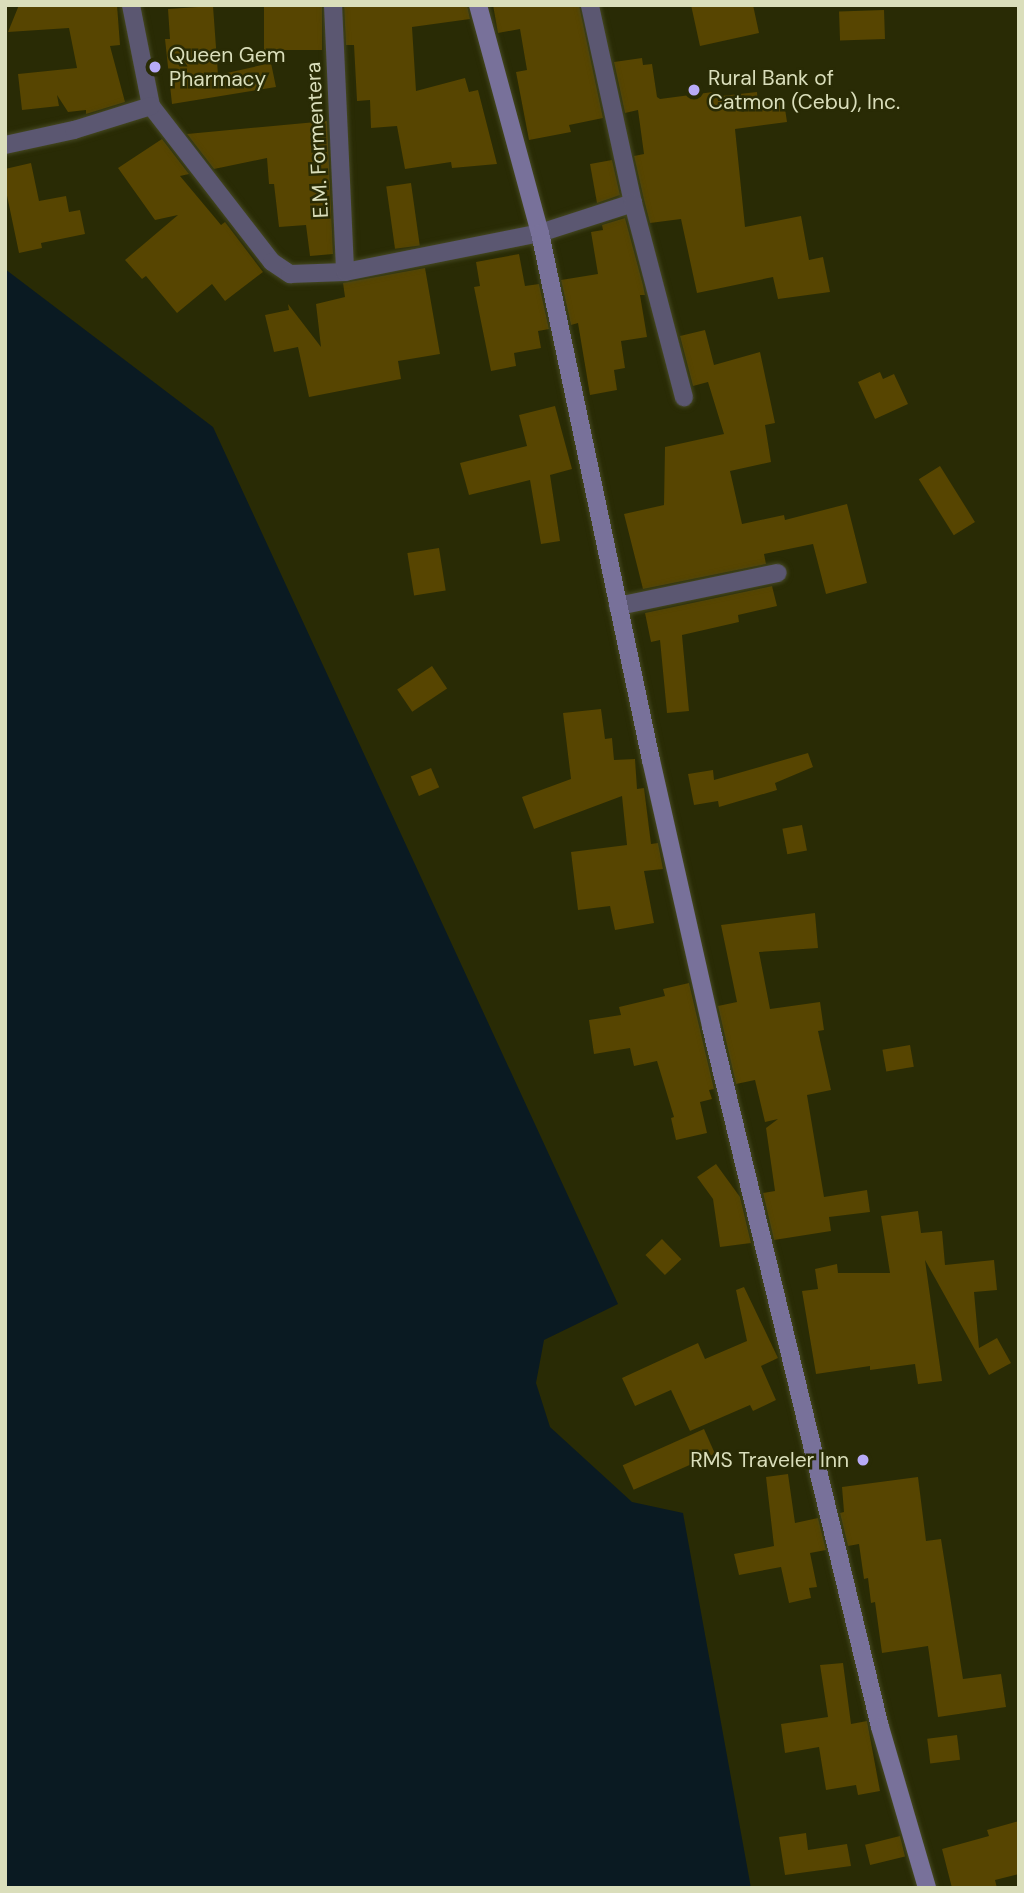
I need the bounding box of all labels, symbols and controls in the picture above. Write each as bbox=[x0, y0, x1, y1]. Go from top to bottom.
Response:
place label: Queen Gem Pharmacy bbox=[169, 42, 285, 92]
marker: Queen Gem Pharmacy bbox=[147, 59, 163, 75]
street label: E.M. Formentera bbox=[300, 61, 334, 219]
place label: Rural Bank of Catmon (Cebu), Inc. bbox=[708, 65, 900, 115]
marker: Rural Bank of Catmon (Cebu), Inc. bbox=[686, 82, 702, 98]
place label: RMS Traveler Inn bbox=[690, 1447, 849, 1473]
marker: RMS Traveler Inn bbox=[855, 1452, 871, 1468]

